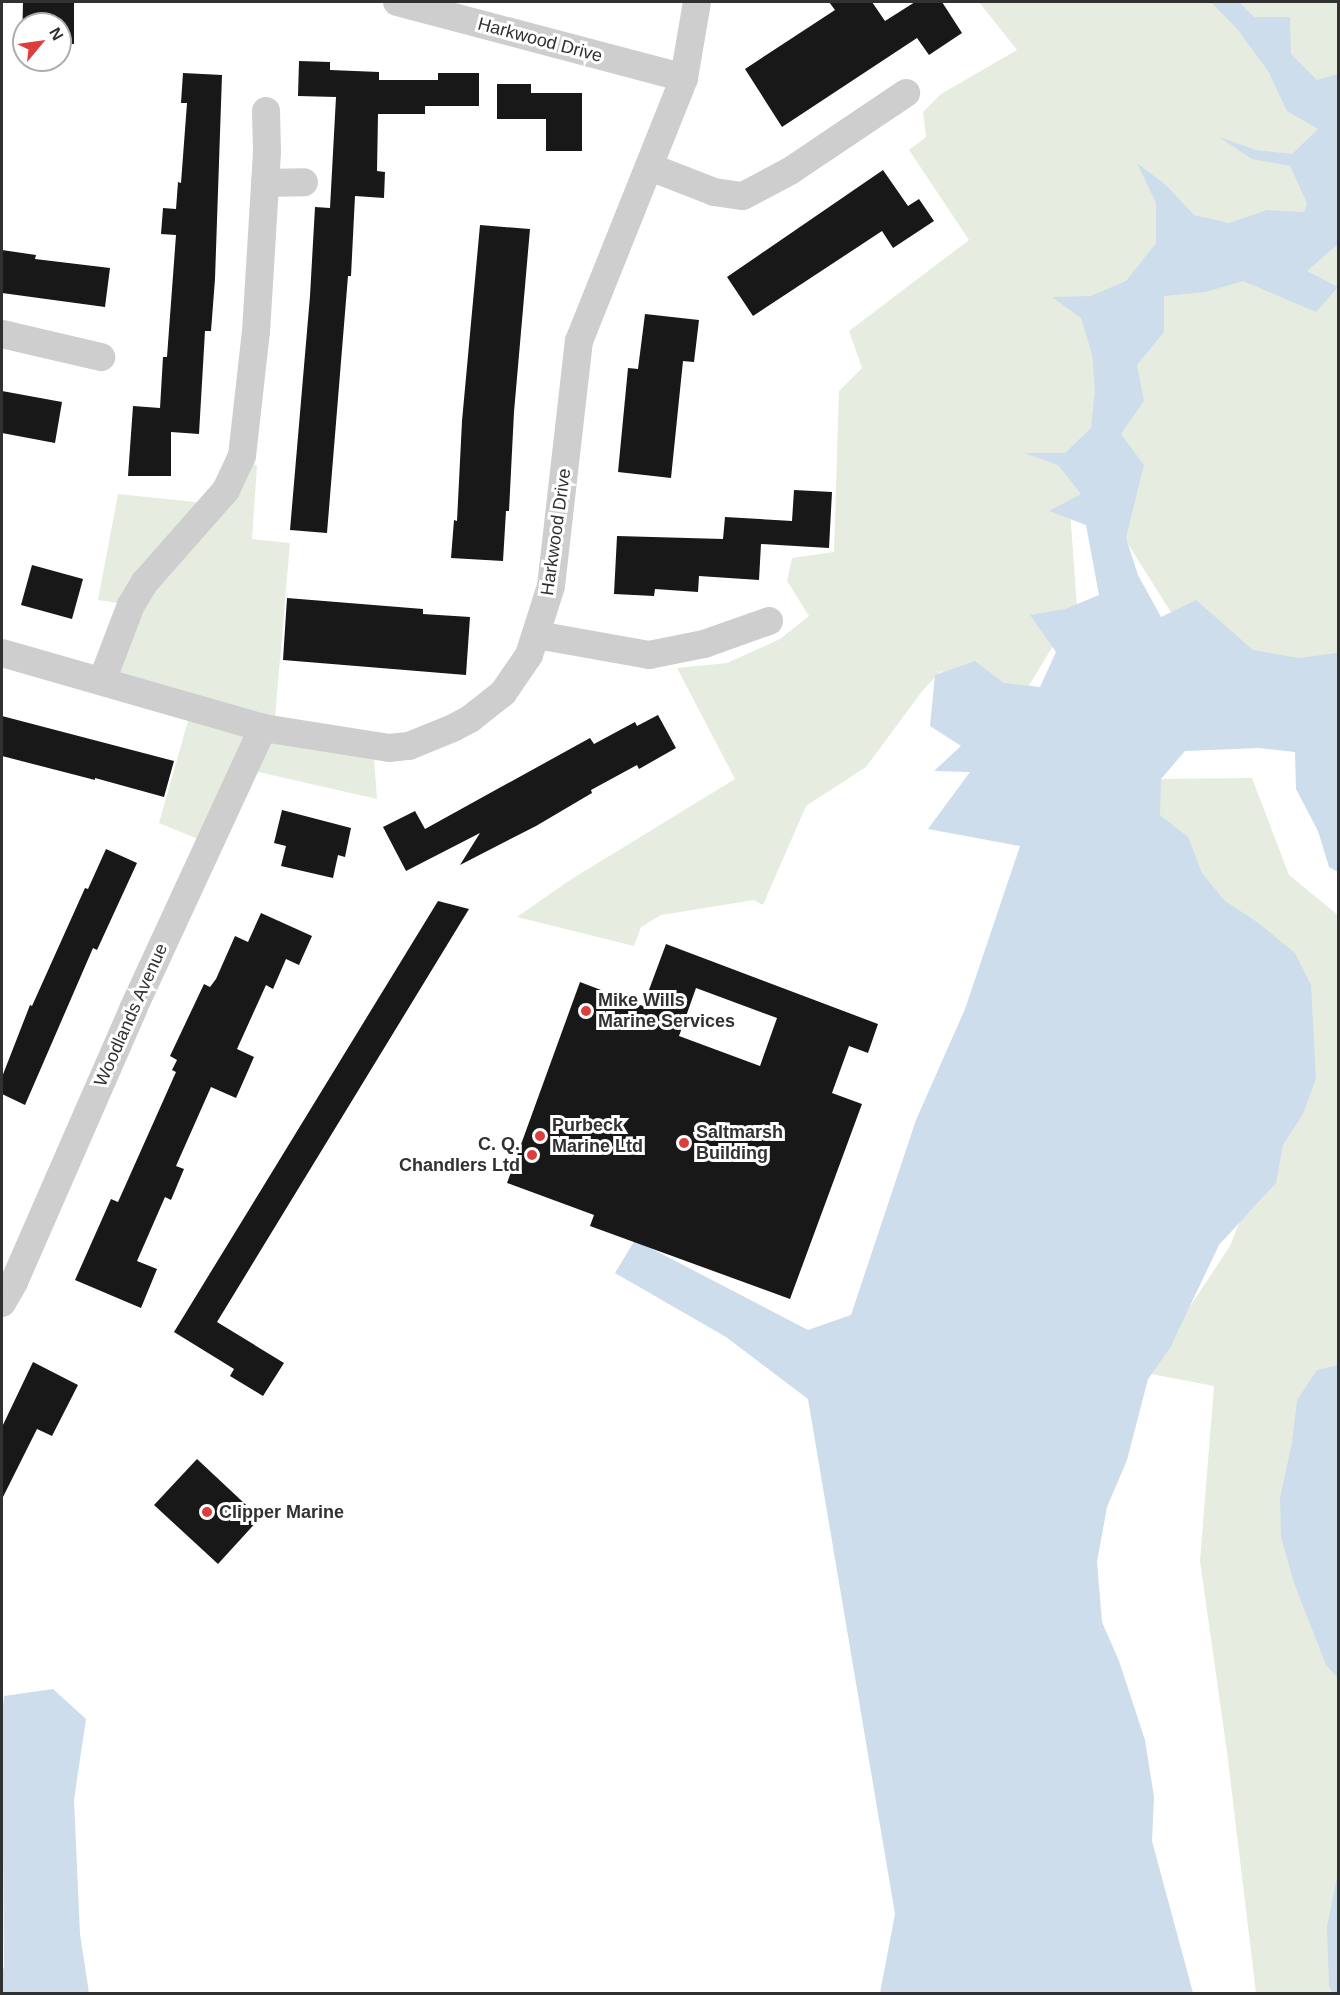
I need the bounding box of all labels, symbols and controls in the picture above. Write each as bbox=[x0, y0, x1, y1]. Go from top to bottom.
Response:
north arrow bbox=[12, 12, 72, 72]
street label: Harkwood Drive bbox=[475, 13, 605, 67]
text: N bbox=[46, 25, 67, 43]
street label: Harkwood Drive bbox=[536, 467, 576, 597]
street label: Woodlands Avenue bbox=[90, 940, 172, 1090]
place label: Mike Wills Marine Services bbox=[598, 990, 735, 1032]
marker: Mike Wills Marine Services bbox=[579, 1004, 593, 1018]
place label: Purbeck Marine Ltd bbox=[552, 1115, 643, 1158]
place label: Saltmarsh Building bbox=[696, 1122, 783, 1164]
marker: Purbeck Marine Ltd bbox=[533, 1129, 547, 1143]
place label: C. Q. Chandlers Ltd bbox=[399, 1134, 520, 1176]
marker: Saltmarsh Building bbox=[677, 1136, 691, 1150]
marker: C. Q. Chandlers Ltd bbox=[525, 1148, 539, 1162]
place label: Clipper Marine bbox=[219, 1501, 344, 1523]
marker: Clipper Marine bbox=[200, 1505, 214, 1519]

